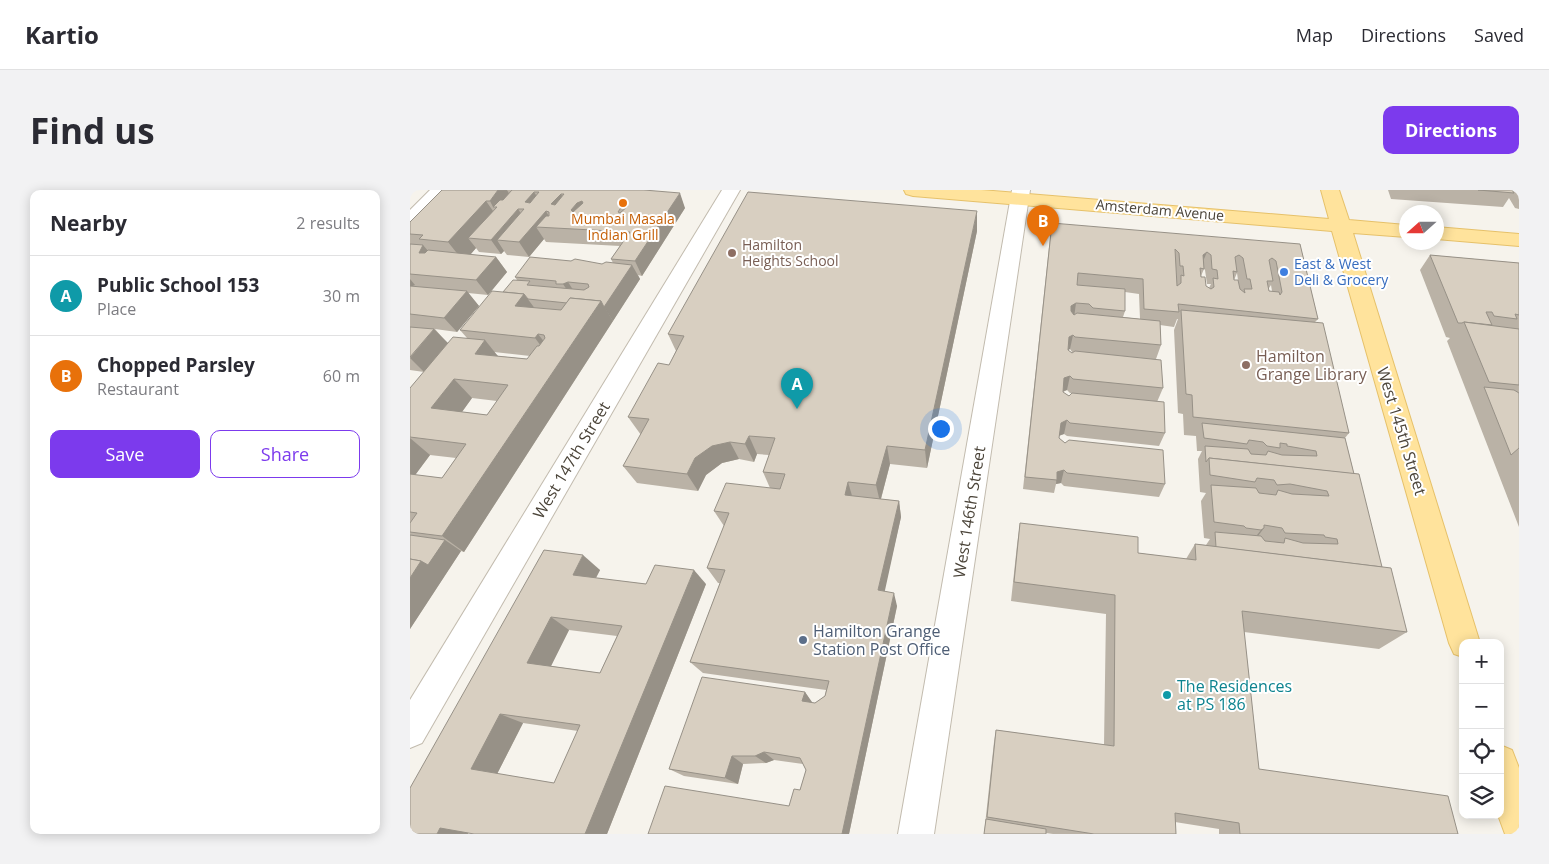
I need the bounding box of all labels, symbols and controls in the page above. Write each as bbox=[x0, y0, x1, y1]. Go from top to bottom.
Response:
text: Kartio bbox=[25, 18, 99, 51]
text: Map bbox=[1296, 23, 1333, 47]
text: Directions bbox=[1361, 23, 1446, 47]
text: Saved bbox=[1474, 23, 1524, 47]
button: Directions bbox=[1383, 106, 1519, 154]
text: Find us bbox=[30, 107, 155, 154]
street label: Amsterdam Avenue bbox=[1095, 194, 1225, 225]
marker: Mumbai Masala Indian Grill bbox=[617, 197, 629, 209]
pin: B bbox=[1027, 205, 1059, 246]
north arrow bbox=[1399, 205, 1444, 250]
text: Nearby bbox=[50, 209, 127, 237]
place label: Mumbai Masala Indian Grill bbox=[571, 209, 675, 244]
text: 2 results bbox=[296, 212, 360, 234]
place label: Hamilton Heights School bbox=[742, 235, 839, 270]
marker: Hamilton Heights School bbox=[726, 247, 738, 259]
place label: East & West Deli & Grocery bbox=[1294, 254, 1389, 289]
marker: East & West Deli & Grocery bbox=[1278, 266, 1290, 278]
text: Public School 153 bbox=[97, 272, 259, 298]
text: A bbox=[60, 285, 72, 307]
text: 30 m bbox=[323, 285, 360, 307]
text: Place bbox=[97, 298, 136, 320]
place label: Hamilton Grange Library bbox=[1256, 345, 1368, 385]
text: Chopped Parsley bbox=[97, 352, 255, 378]
marker: Hamilton Grange Library bbox=[1240, 359, 1252, 371]
street label: West 145th Street bbox=[1372, 364, 1432, 498]
text: B bbox=[61, 365, 71, 387]
text: 60 m bbox=[323, 365, 360, 387]
pin: A bbox=[781, 368, 813, 409]
text: Restaurant bbox=[97, 378, 179, 400]
street label: West 147th Street bbox=[527, 397, 615, 523]
your location bbox=[928, 416, 954, 442]
button: Save bbox=[50, 430, 200, 478]
button: Share bbox=[210, 430, 360, 478]
street label: West 146th Street bbox=[948, 444, 990, 579]
place label: Hamilton Grange Station Post Office bbox=[813, 620, 950, 660]
marker: Hamilton Grange Station Post Office bbox=[797, 634, 809, 646]
map controls bbox=[1459, 639, 1504, 819]
button: + bbox=[1459, 639, 1504, 684]
place label: The Residences at PS 186 bbox=[1177, 675, 1292, 715]
button: − bbox=[1459, 684, 1504, 729]
marker: The Residences at PS 186 bbox=[1161, 689, 1173, 701]
button: locate bbox=[1459, 729, 1504, 774]
button: layers bbox=[1459, 774, 1504, 819]

